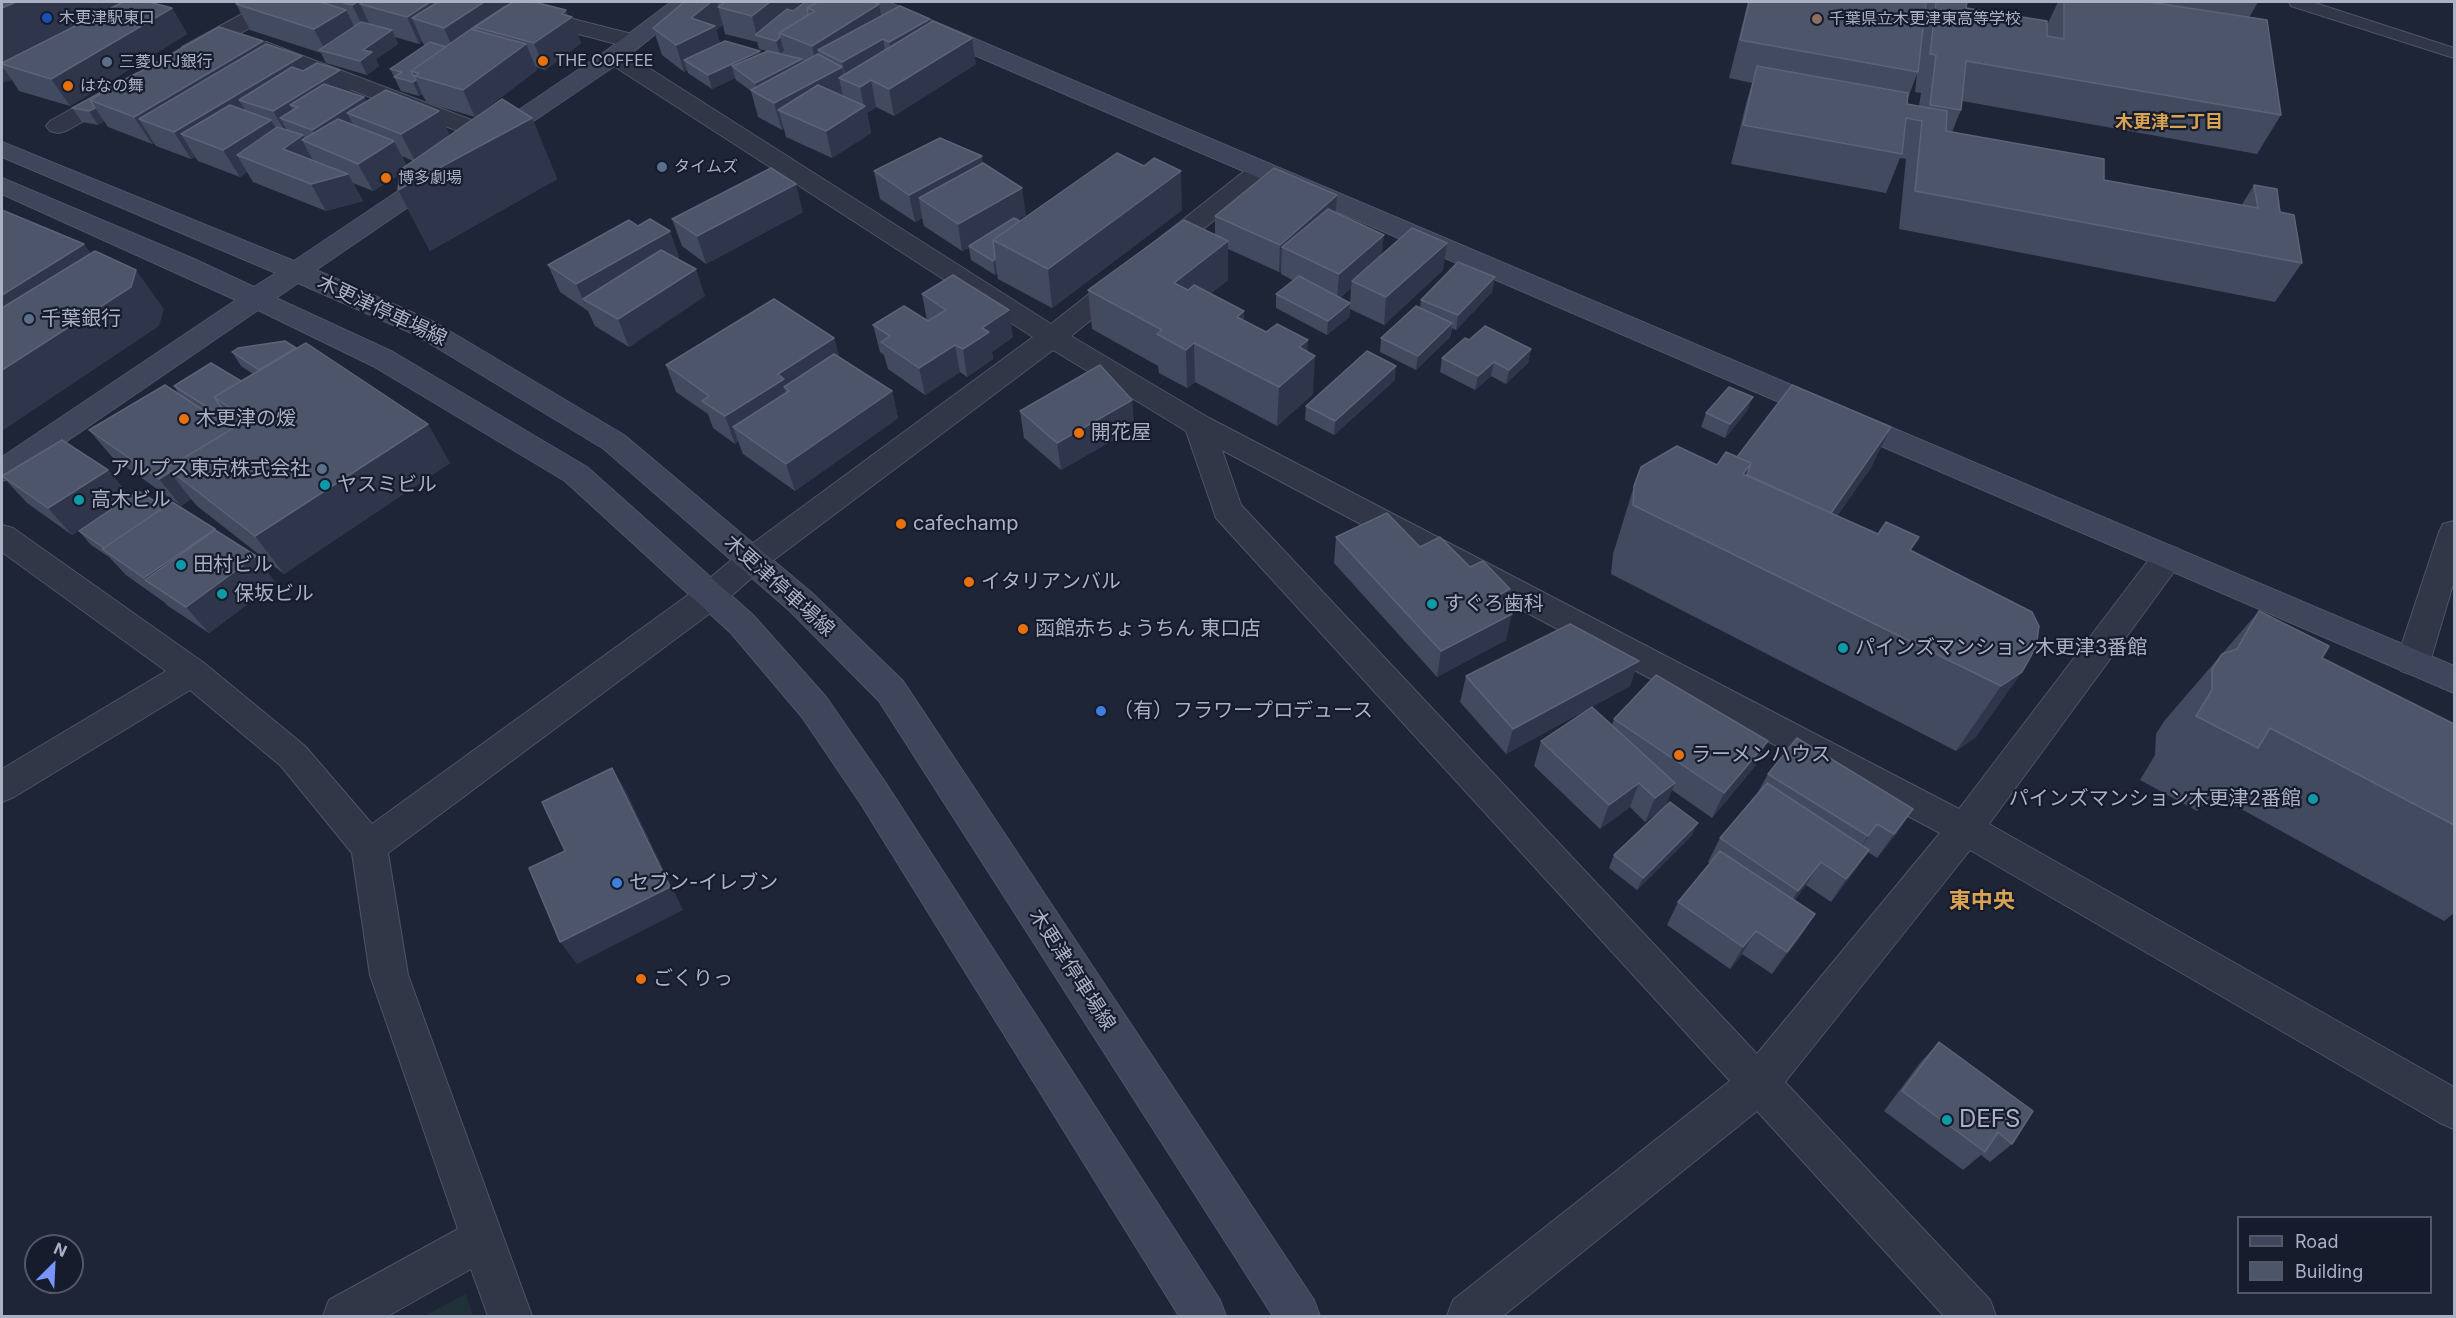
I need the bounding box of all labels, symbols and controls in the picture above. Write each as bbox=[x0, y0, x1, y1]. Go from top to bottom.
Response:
place label: 木更津駅東口 bbox=[59, 8, 155, 28]
place label: 千葉県立木更津東高等学校 bbox=[1829, 9, 2021, 29]
marker: 木更津駅東口 bbox=[40, 11, 54, 25]
marker: 千葉県立木更津東高等学校 bbox=[1810, 12, 1824, 26]
place label: THE COFFEE bbox=[555, 51, 653, 71]
place label: 三菱UFJ銀行 bbox=[119, 52, 212, 72]
marker: THE COFFEE bbox=[536, 54, 550, 68]
marker: 三菱UFJ銀行 bbox=[100, 55, 114, 69]
place label: はなの舞 bbox=[80, 76, 144, 96]
marker: はなの舞 bbox=[61, 79, 75, 93]
district label: 木更津二丁目 bbox=[2115, 112, 2223, 134]
place label: タイムズ bbox=[674, 157, 738, 177]
marker: タイムズ bbox=[655, 160, 669, 174]
place label: 博多劇場 bbox=[398, 168, 462, 188]
marker: 博多劇場 bbox=[379, 171, 393, 185]
street label: 木更津停車場線 bbox=[313, 271, 451, 351]
place label: 千葉銀行 bbox=[41, 307, 121, 331]
marker: 千葉銀行 bbox=[22, 312, 36, 326]
place label: 木更津の煖 bbox=[196, 407, 296, 431]
marker: 木更津の煖 bbox=[177, 412, 191, 426]
place label: 開花屋 bbox=[1091, 421, 1151, 445]
marker: 開花屋 bbox=[1072, 426, 1086, 440]
place label: アルプス東京株式会社 bbox=[110, 457, 310, 481]
marker: アルプス東京株式会社 bbox=[315, 462, 329, 476]
place label: ヤスミビル bbox=[337, 473, 437, 497]
marker: ヤスミビル bbox=[318, 478, 332, 492]
place label: 高木ビル bbox=[91, 488, 171, 512]
marker: 高木ビル bbox=[72, 493, 86, 507]
place label: cafechamp bbox=[913, 512, 1019, 536]
marker: cafechamp bbox=[894, 517, 908, 531]
street label: 木更津停車場線 bbox=[719, 530, 839, 642]
place label: 田村ビル bbox=[193, 553, 273, 577]
marker: 田村ビル bbox=[174, 558, 188, 572]
place label: イタリアンバル bbox=[981, 570, 1121, 594]
marker: イタリアンバル bbox=[962, 575, 976, 589]
place label: 保坂ビル bbox=[234, 582, 314, 606]
marker: 保坂ビル bbox=[215, 587, 229, 601]
place label: すぐろ歯科 bbox=[1444, 592, 1544, 616]
marker: すぐろ歯科 bbox=[1425, 597, 1439, 611]
place label: 函館赤ちょうちん 東口店 bbox=[1035, 617, 1261, 641]
marker: 函館赤ちょうちん 東口店 bbox=[1016, 622, 1030, 636]
place label: パインズマンション木更津3番館 bbox=[1855, 636, 2147, 660]
marker: パインズマンション木更津3番館 bbox=[1836, 641, 1850, 655]
place label: （有）フラワープロデュース bbox=[1113, 699, 1373, 723]
marker: （有）フラワープロデュース bbox=[1094, 704, 1108, 718]
place label: ラーメンハウス bbox=[1691, 743, 1831, 767]
marker: ラーメンハウス bbox=[1672, 748, 1686, 762]
place label: パインズマンション木更津2番館 bbox=[2009, 787, 2301, 811]
marker: パインズマンション木更津2番館 bbox=[2306, 792, 2320, 806]
place label: セブン-イレブン bbox=[629, 871, 778, 895]
marker: セブン-イレブン bbox=[610, 876, 624, 890]
district label: 東中央 bbox=[1949, 888, 2015, 914]
street label: 木更津停車場線 bbox=[1024, 905, 1120, 1035]
place label: ごくりっ bbox=[653, 967, 733, 991]
marker: ごくりっ bbox=[634, 972, 648, 986]
place label: DEFS bbox=[1959, 1106, 2020, 1134]
marker: DEFS bbox=[1940, 1113, 1954, 1127]
legend bbox=[2237, 1216, 2432, 1294]
text: Road bbox=[2295, 1231, 2338, 1252]
north arrow bbox=[24, 1234, 84, 1294]
text: N bbox=[51, 1238, 70, 1261]
text: Building bbox=[2295, 1261, 2363, 1282]

